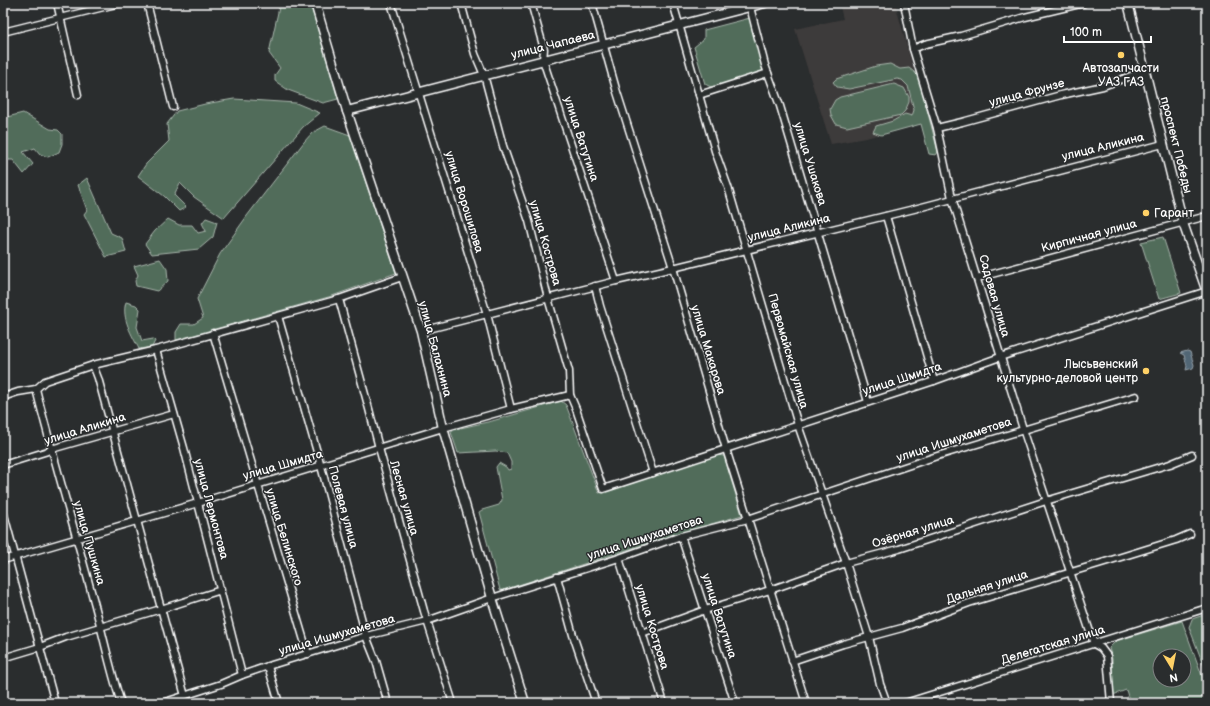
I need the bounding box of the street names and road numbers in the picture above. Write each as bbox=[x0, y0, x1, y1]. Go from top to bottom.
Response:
street label: улица Чапаева bbox=[510, 27, 596, 63]
street label: улица Фрунзе bbox=[988, 76, 1067, 110]
street label: улица Ватутина bbox=[560, 95, 602, 183]
street label: проспект Победы bbox=[1157, 95, 1195, 195]
street label: улица Ушакова bbox=[790, 120, 830, 208]
street label: улица Аликина bbox=[1060, 130, 1146, 164]
street label: улица Ворошилова bbox=[441, 149, 487, 255]
street label: улица Кострова bbox=[526, 198, 564, 288]
street label: улица Аликина bbox=[746, 211, 832, 245]
street label: Кирпичная улица bbox=[1040, 216, 1138, 256]
street label: Садовая улица bbox=[975, 253, 1013, 339]
street label: Первомайская улица bbox=[764, 292, 812, 410]
street label: улица Балахнина bbox=[415, 299, 455, 399]
street label: улица Макарова bbox=[687, 303, 729, 397]
street label: улица Шмидта bbox=[860, 359, 944, 399]
street label: улица Аликина bbox=[43, 410, 127, 448]
street label: улица Ишмухаметова bbox=[895, 414, 1013, 466]
street label: улица Шмидта bbox=[241, 446, 325, 484]
street label: улица Лермонтова bbox=[190, 457, 232, 561]
street label: Лесная улица bbox=[386, 458, 422, 537]
street label: Полевая улица bbox=[325, 464, 361, 550]
street label: улица Белинского bbox=[262, 487, 306, 587]
street label: улица Пушкина bbox=[70, 499, 108, 587]
street label: улица Ишмухаметова bbox=[586, 512, 704, 564]
street label: Озёрная улица bbox=[870, 512, 956, 552]
street label: Дальняя улица bbox=[944, 567, 1030, 607]
street label: улица Ватутина bbox=[698, 572, 740, 660]
street label: улица Кострова bbox=[632, 583, 672, 671]
street label: улица Ишмухаметова bbox=[277, 611, 397, 659]
street label: Делегатская улица bbox=[999, 622, 1107, 668]

